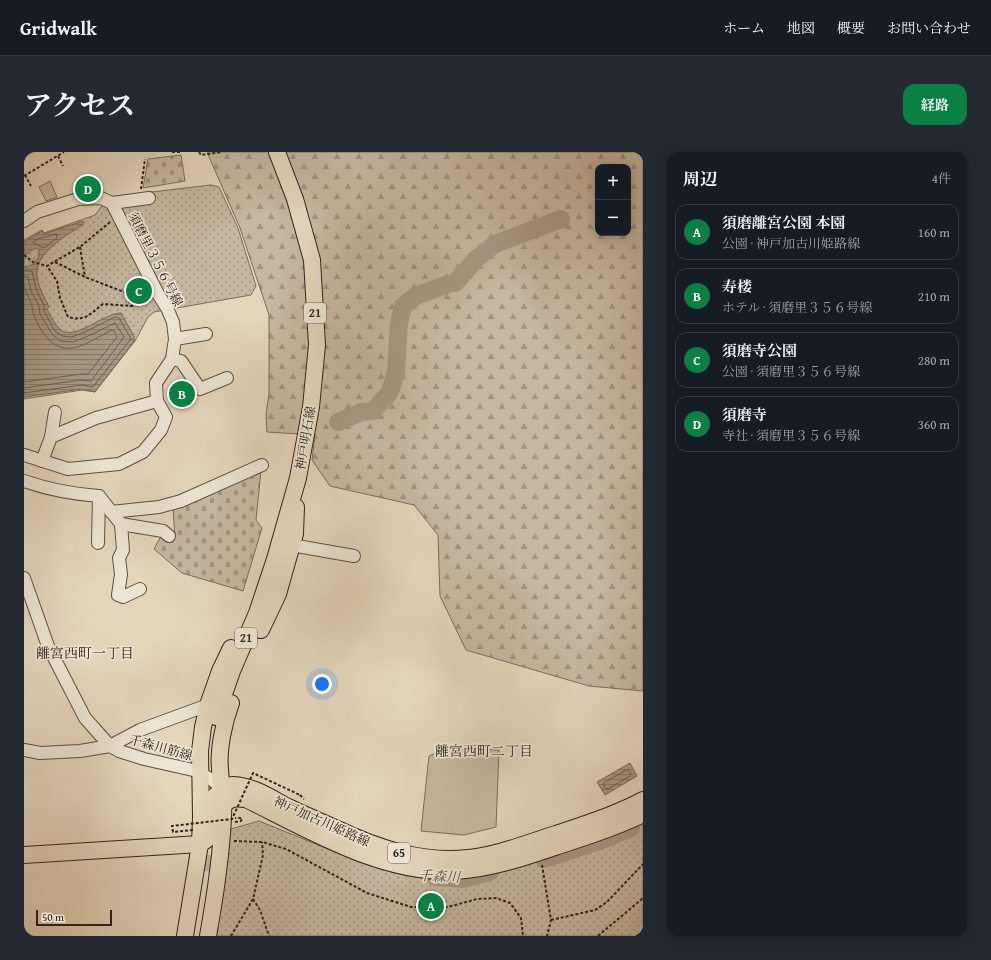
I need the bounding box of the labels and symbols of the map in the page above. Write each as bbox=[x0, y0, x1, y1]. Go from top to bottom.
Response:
pin: D bbox=[75, 174, 101, 204]
street label: 須磨里３５６号線 bbox=[123, 209, 188, 310]
pin: C bbox=[126, 276, 152, 306]
road number: 21 bbox=[304, 303, 326, 323]
pin: B bbox=[169, 379, 195, 409]
street label: 神戸明石線 bbox=[290, 404, 320, 472]
road number: 21 bbox=[235, 628, 257, 648]
district label: 離宮西町一丁目 bbox=[36, 643, 134, 663]
your location bbox=[312, 674, 332, 694]
street label: 千森川筋線 bbox=[127, 730, 195, 765]
district label: 離宮西町二丁目 bbox=[435, 741, 533, 761]
street label: 神戸加古川姫路線 bbox=[270, 792, 373, 851]
road number: 65 bbox=[388, 843, 410, 863]
water label: 千森川 bbox=[418, 865, 462, 887]
pin: A bbox=[418, 891, 444, 921]
scale bar bbox=[36, 908, 112, 927]

